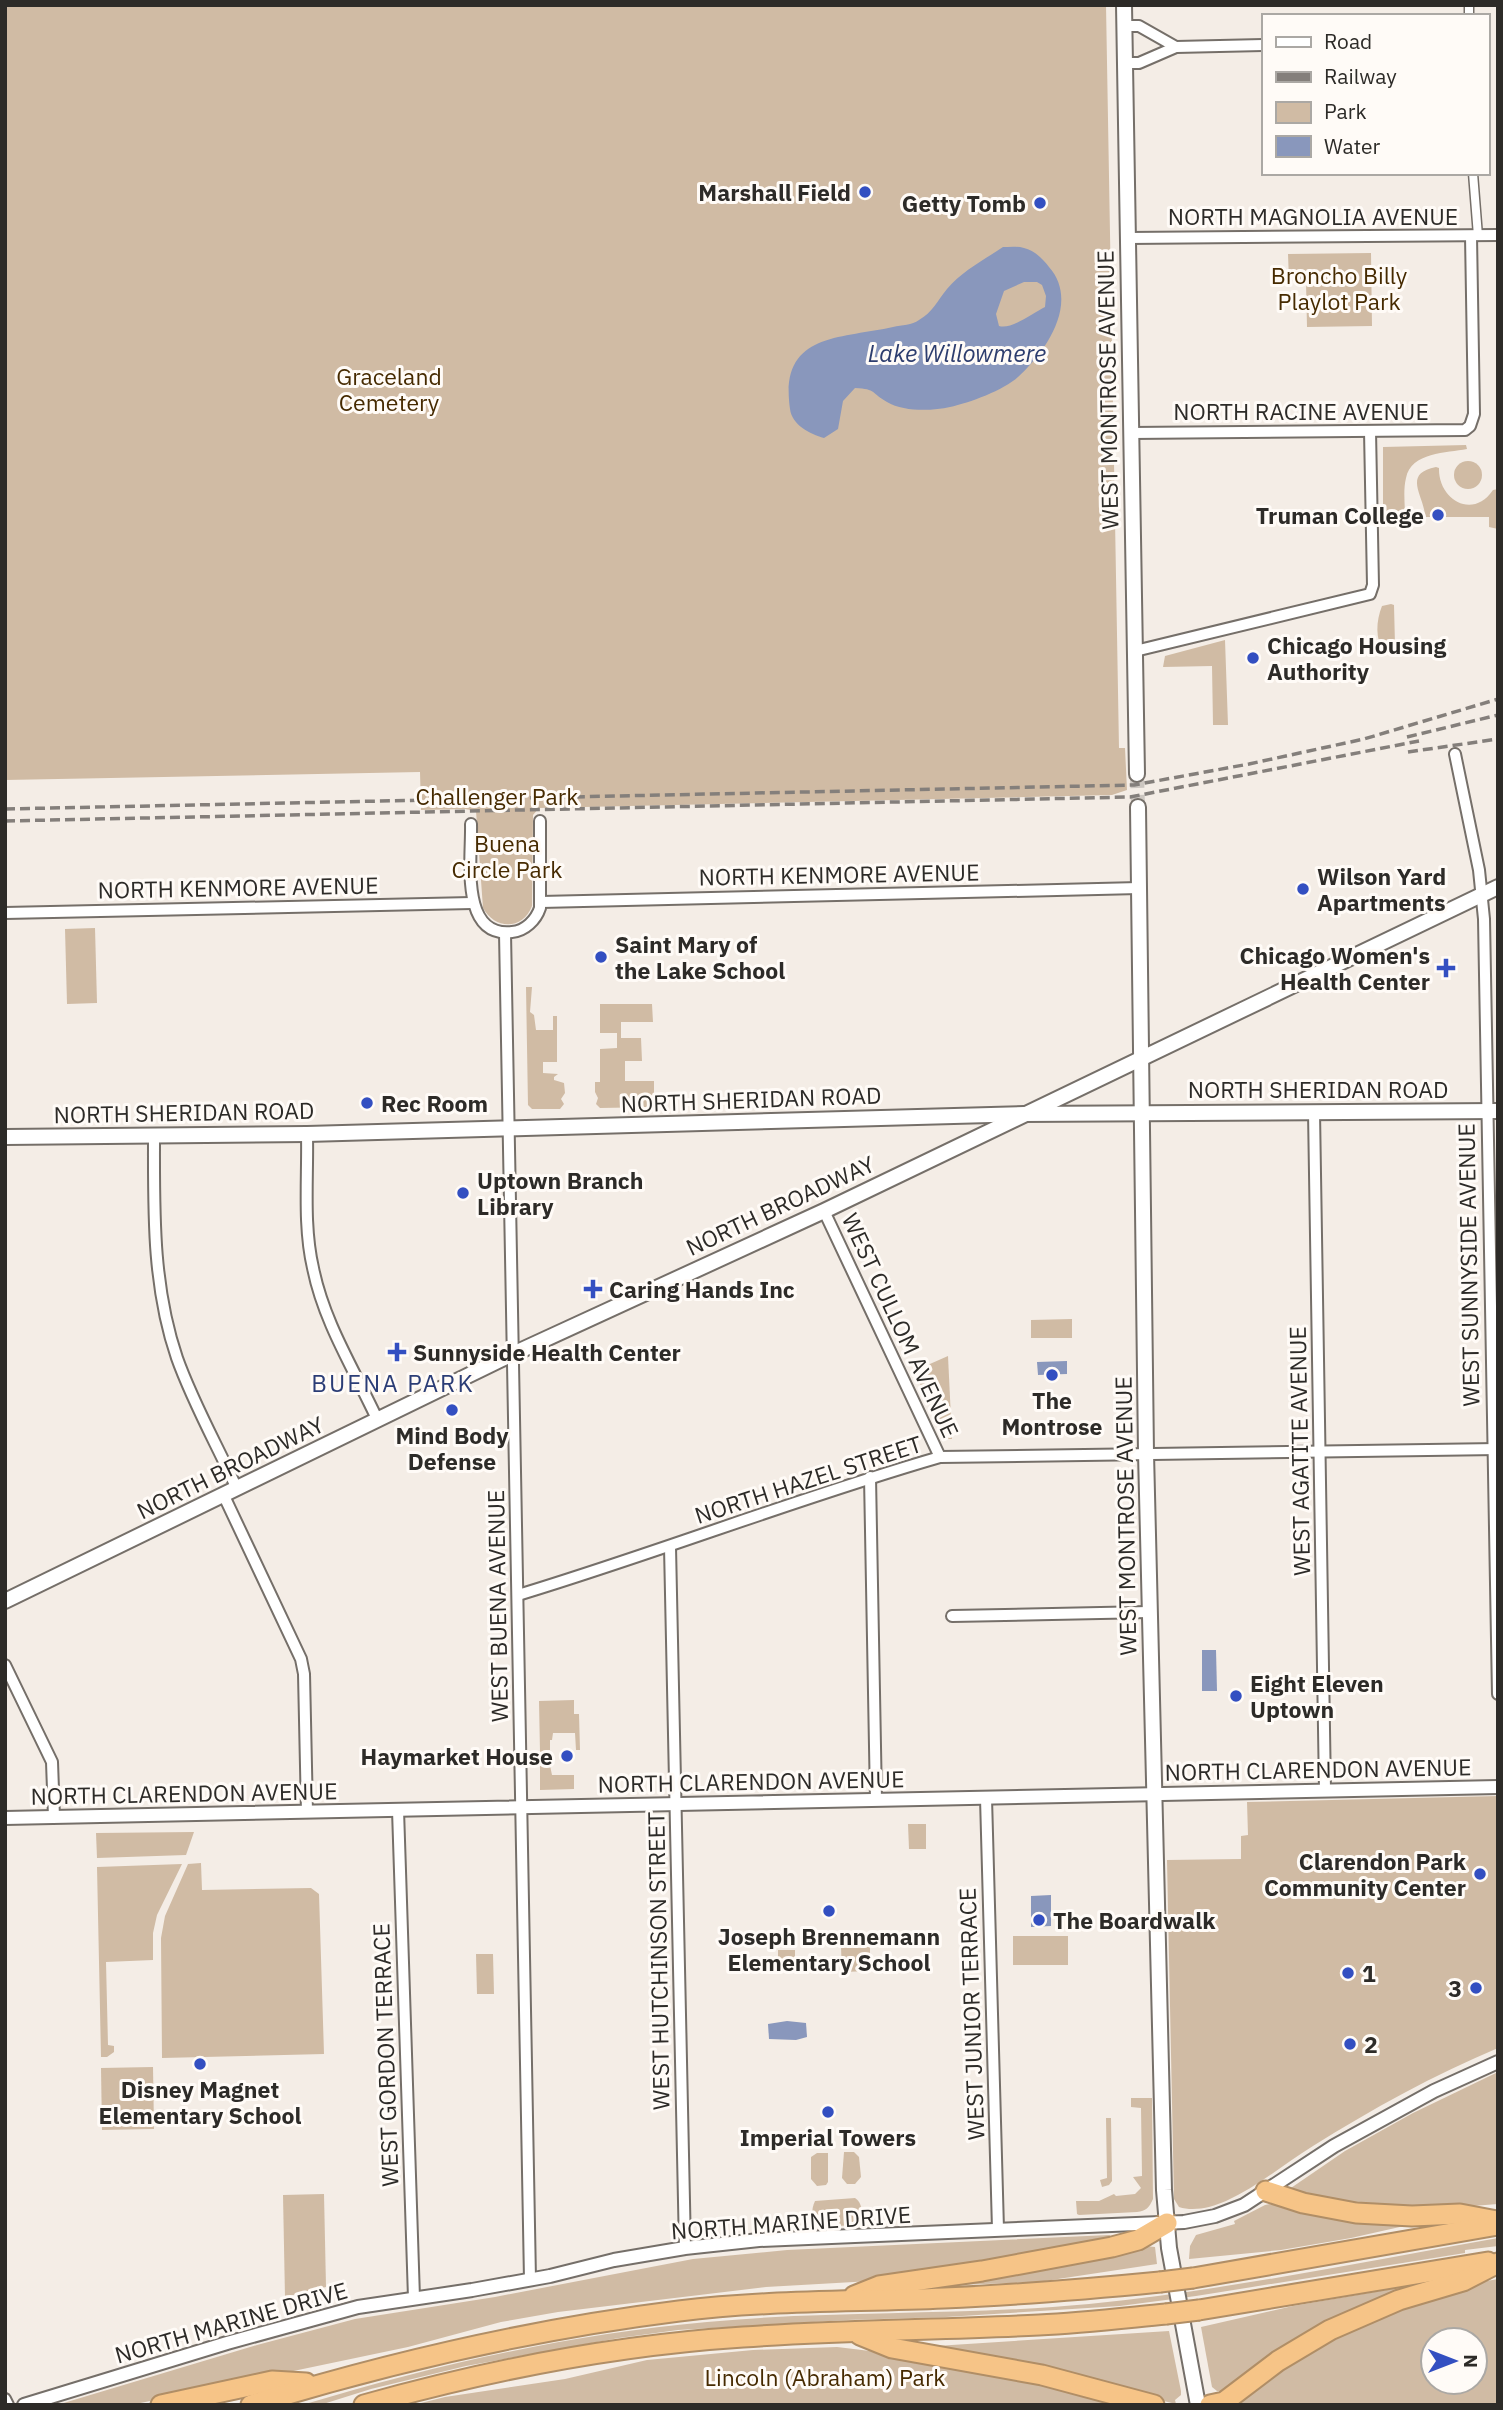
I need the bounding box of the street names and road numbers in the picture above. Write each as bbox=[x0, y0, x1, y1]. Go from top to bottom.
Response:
street label: NORTH MAGNOLIA AVENUE bbox=[1168, 201, 1458, 231]
street label: WEST MONTROSE AVENUE bbox=[1090, 250, 1124, 530]
street label: NORTH RACINE AVENUE bbox=[1173, 396, 1429, 426]
street label: NORTH KENMORE AVENUE bbox=[698, 857, 980, 891]
street label: NORTH KENMORE AVENUE bbox=[97, 870, 379, 904]
street label: NORTH SHERIDAN ROAD bbox=[1188, 1074, 1448, 1104]
street label: NORTH SHERIDAN ROAD bbox=[620, 1079, 882, 1119]
street label: NORTH SHERIDAN ROAD bbox=[53, 1095, 315, 1129]
street label: WEST SUNNYSIDE AVENUE bbox=[1451, 1123, 1485, 1407]
street label: NORTH BROADWAY bbox=[681, 1148, 879, 1262]
street label: WEST CULLOM AVENUE bbox=[836, 1208, 966, 1442]
street label: WEST AGATITE AVENUE bbox=[1282, 1326, 1316, 1576]
street label: WEST MONTROSE AVENUE bbox=[1108, 1376, 1142, 1656]
street label: NORTH BROADWAY bbox=[131, 1408, 329, 1525]
street label: NORTH HAZEL STREET bbox=[691, 1428, 925, 1530]
street label: WEST BUENA AVENUE bbox=[480, 1490, 514, 1722]
street label: NORTH CLARENDON AVENUE bbox=[1164, 1751, 1472, 1787]
street label: NORTH CLARENDON AVENUE bbox=[597, 1763, 905, 1799]
street label: NORTH CLARENDON AVENUE bbox=[30, 1775, 338, 1811]
street label: WEST HUTCHINSON STREET bbox=[640, 1812, 676, 2110]
street label: WEST JUNIOR TERRACE bbox=[952, 1887, 990, 2141]
street label: WEST GORDON TERRACE bbox=[365, 1923, 405, 2187]
street label: NORTH MARINE DRIVE bbox=[670, 2199, 912, 2245]
street label: NORTH MARINE DRIVE bbox=[111, 2274, 351, 2370]

